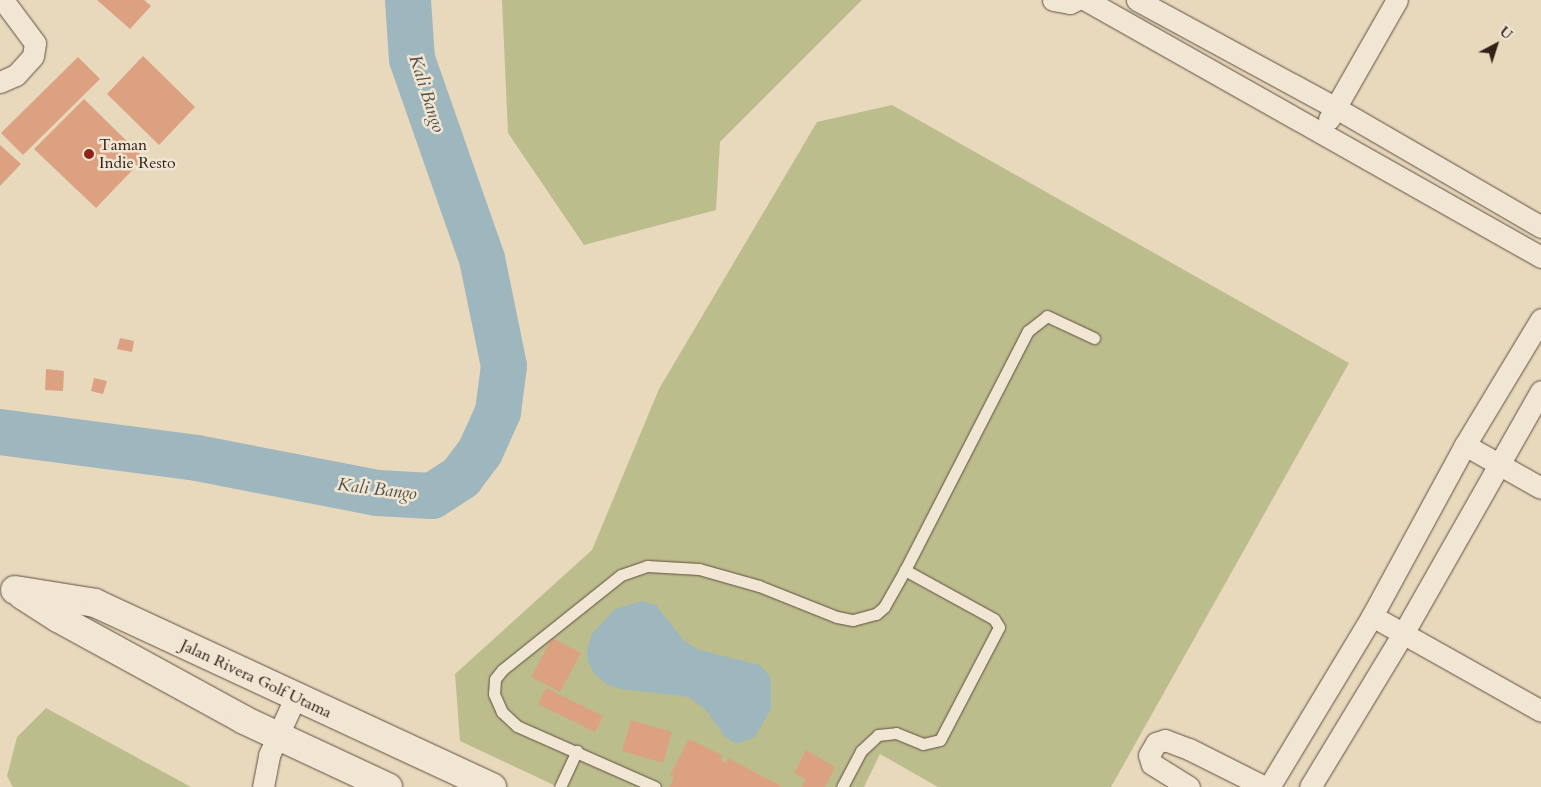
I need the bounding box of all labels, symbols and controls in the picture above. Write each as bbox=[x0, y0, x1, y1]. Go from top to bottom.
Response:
north arrow bbox=[1471, 20, 1521, 70]
text: U bbox=[1495, 22, 1516, 44]
water label: Kali Bango bbox=[403, 53, 449, 135]
place label: Taman Indie Resto bbox=[99, 135, 176, 173]
marker: Taman Indie Resto bbox=[83, 148, 95, 160]
water label: Kali Bango bbox=[336, 474, 418, 506]
street label: Jalan Rivera Golf Utama bbox=[177, 635, 335, 723]

